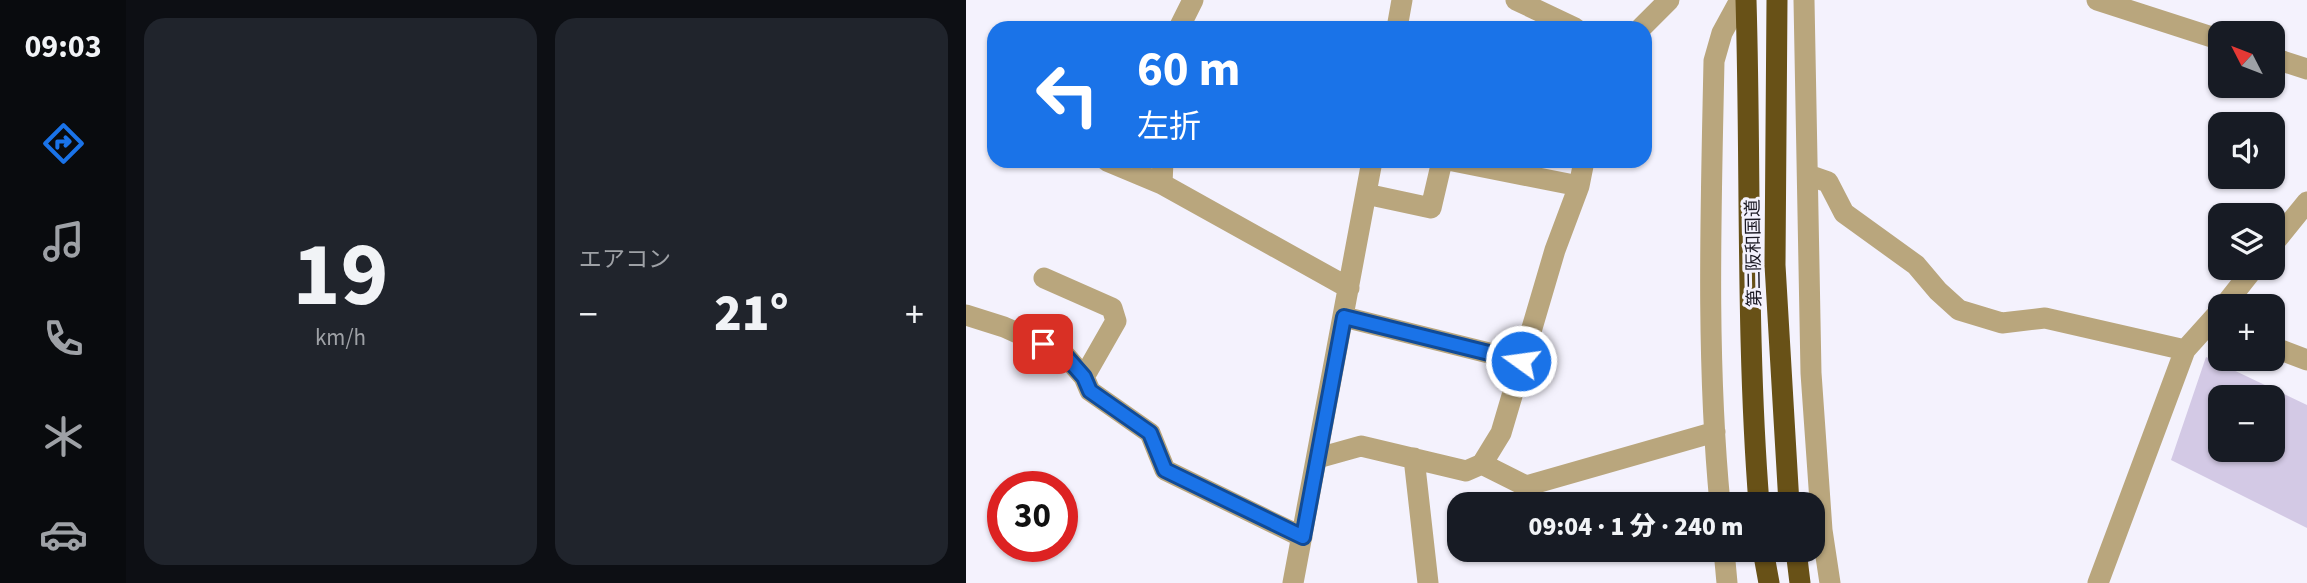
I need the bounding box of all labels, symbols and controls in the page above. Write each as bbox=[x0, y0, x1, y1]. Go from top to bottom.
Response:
north arrow bbox=[2208, 21, 2286, 98]
map controls bbox=[2208, 21, 2285, 462]
text: 09:03 bbox=[24, 24, 102, 70]
text: 60 m bbox=[1137, 35, 1241, 105]
icon: left bbox=[1022, 49, 1113, 140]
text: 左折 bbox=[1137, 104, 1201, 150]
button: sound bbox=[2208, 112, 2285, 189]
icon: directions bbox=[39, 119, 88, 168]
street label: 第二阪和国道 bbox=[1741, 199, 1767, 307]
button: layers bbox=[2208, 203, 2285, 280]
text: 19 bbox=[292, 211, 389, 340]
icon: music bbox=[39, 217, 88, 266]
text: エアコン bbox=[579, 243, 671, 276]
text: 21° bbox=[714, 277, 789, 351]
text: − bbox=[579, 288, 598, 342]
text: + bbox=[905, 288, 924, 342]
button: + bbox=[2208, 294, 2285, 371]
icon: phone bbox=[39, 314, 88, 363]
pin bbox=[1013, 314, 1073, 374]
text: km/h bbox=[315, 321, 366, 354]
position arrow bbox=[1484, 324, 1558, 398]
icon: arrive bbox=[1024, 325, 1062, 363]
button: − bbox=[2208, 385, 2285, 462]
icon: climate bbox=[39, 412, 88, 461]
speed limit sign: 30 bbox=[987, 471, 1078, 562]
text: 09:04 · 1 分 · 240 m bbox=[1529, 508, 1743, 545]
icon: car bbox=[39, 510, 88, 559]

